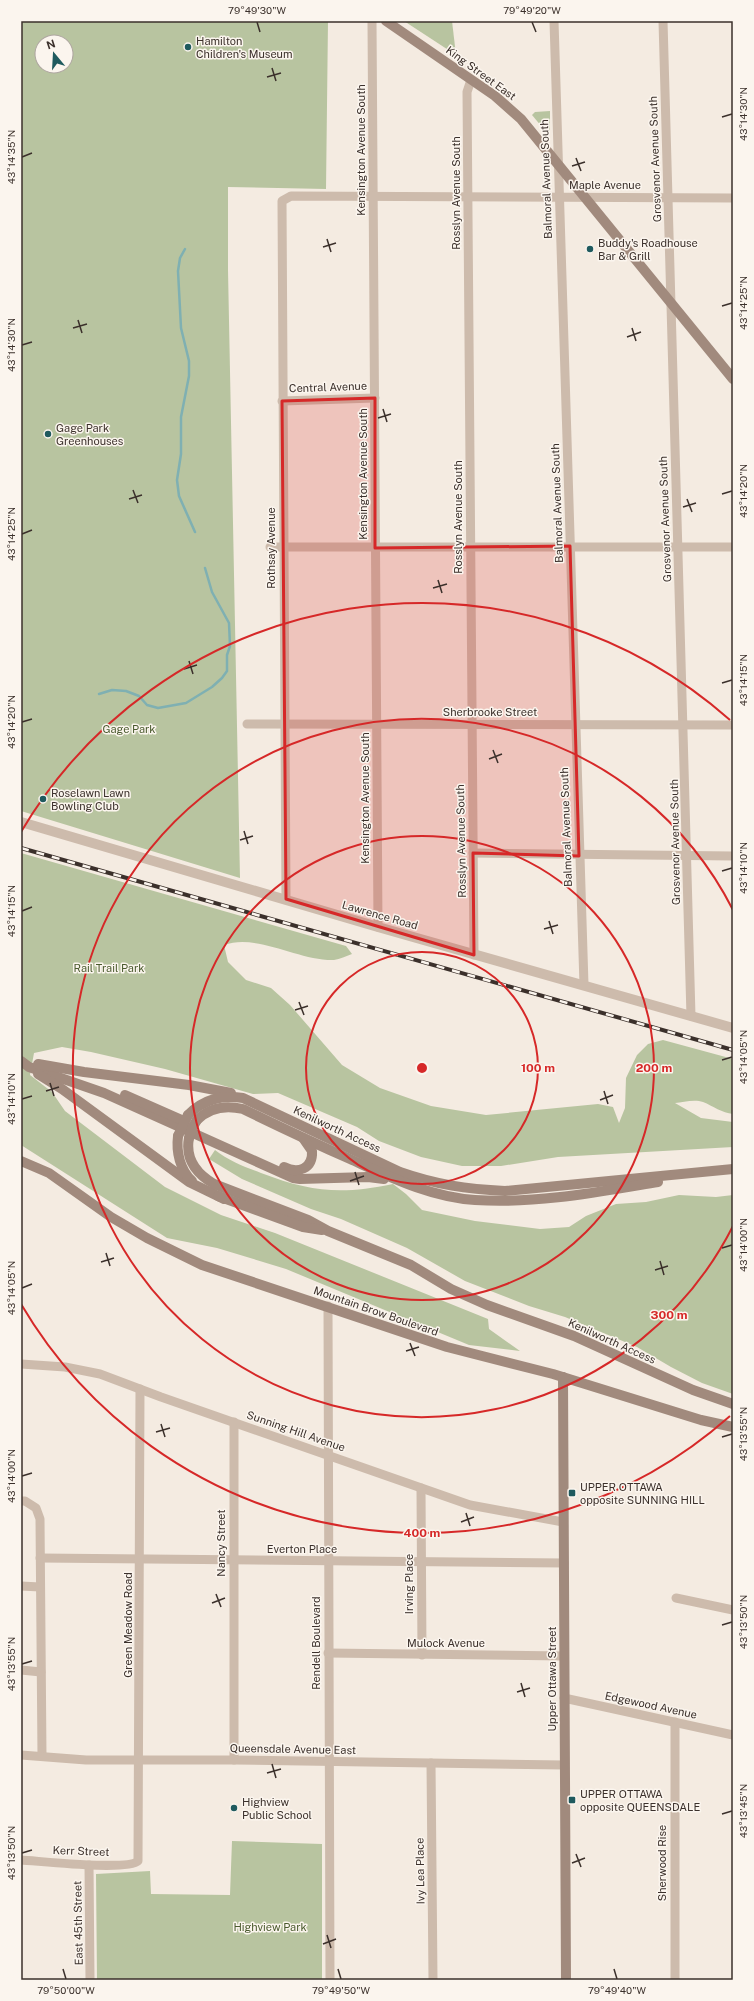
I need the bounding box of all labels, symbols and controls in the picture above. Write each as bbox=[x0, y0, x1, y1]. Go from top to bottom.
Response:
text: 79°49'30"W bbox=[228, 4, 286, 16]
text: 79°49'20"W bbox=[503, 4, 561, 16]
north arrow bbox=[34, 34, 74, 74]
place label: Hamilton Children's Museum bbox=[196, 35, 293, 60]
text: N bbox=[45, 37, 57, 52]
marker: Hamilton Children's Museum bbox=[183, 42, 193, 52]
street label: King Street East bbox=[444, 44, 518, 102]
street label: Kensington Avenue South bbox=[355, 84, 367, 216]
text: 43°14'30"N bbox=[737, 87, 749, 141]
street label: Grosvenor Avenue South bbox=[647, 96, 663, 222]
street label: Balmoral Avenue South bbox=[538, 119, 554, 239]
text: 43°14'35"N bbox=[5, 130, 17, 184]
street label: Rosslyn Avenue South bbox=[450, 136, 462, 250]
street label: Maple Avenue bbox=[569, 179, 641, 191]
place label: Buddy's Roadhouse Bar & Grill bbox=[598, 237, 698, 262]
marker: Buddy's Roadhouse Bar & Grill bbox=[585, 244, 595, 254]
text: 43°14'25"N bbox=[737, 276, 749, 330]
text: 43°14'30"N bbox=[5, 318, 17, 372]
street label: Central Avenue bbox=[289, 380, 367, 394]
street label: Kensington Avenue South bbox=[357, 408, 369, 540]
place label: Gage Park Greenhouses bbox=[56, 422, 124, 447]
marker: Gage Park Greenhouses bbox=[43, 429, 53, 439]
street label: Balmoral Avenue South bbox=[549, 443, 565, 563]
street label: Grosvenor Avenue South bbox=[657, 456, 673, 582]
street label: Rosslyn Avenue South bbox=[452, 460, 464, 574]
text: 43°14'20"N bbox=[737, 464, 749, 518]
text: 43°14'25"N bbox=[5, 507, 17, 561]
street label: Rothsay Avenue bbox=[265, 507, 277, 589]
text: 43°14'15"N bbox=[737, 654, 749, 706]
text: 43°14'20"N bbox=[5, 695, 17, 749]
street label: Sherbrooke Street bbox=[443, 706, 537, 718]
park label: Gage Park bbox=[102, 723, 156, 735]
street label: Kensington Avenue South bbox=[359, 732, 371, 864]
street label: Balmoral Avenue South bbox=[558, 767, 574, 887]
street label: Grosvenor Avenue South bbox=[668, 779, 682, 905]
street label: Rosslyn Avenue South bbox=[454, 784, 468, 898]
place label: Roselawn Lawn Bowling Club bbox=[51, 787, 130, 812]
marker: Roselawn Lawn Bowling Club bbox=[38, 794, 48, 804]
text: 43°14'10"N bbox=[737, 842, 749, 894]
text: 43°14'15"N bbox=[5, 885, 17, 937]
street label: Lawrence Road bbox=[341, 898, 419, 932]
park label: Rail Trail Park bbox=[74, 962, 144, 974]
text: 43°14'05"N bbox=[737, 1030, 749, 1084]
centre of rings bbox=[415, 1061, 429, 1075]
text: 100 m bbox=[521, 1061, 555, 1075]
text: 200 m bbox=[636, 1061, 672, 1075]
text: 43°14'10"N bbox=[5, 1073, 17, 1125]
street label: Kenilworth Access bbox=[292, 1104, 383, 1155]
text: 43°14'00"N bbox=[737, 1218, 749, 1272]
text: 43°14'05"N bbox=[5, 1261, 17, 1315]
street label: Mountain Brow Boulevard bbox=[312, 1284, 440, 1338]
text: 300 m bbox=[651, 1308, 688, 1322]
street label: Kenilworth Access bbox=[566, 1316, 658, 1366]
text: 43°13'55"N bbox=[737, 1407, 749, 1461]
street label: Sunning Hill Avenue bbox=[245, 1408, 347, 1454]
text: 43°14'00"N bbox=[5, 1449, 17, 1503]
place label: UPPER OTTAWA opposite SUNNING HILL bbox=[580, 1481, 705, 1506]
marker: UPPER OTTAWA opposite SUNNING HILL bbox=[567, 1488, 577, 1498]
street label: Nancy Street bbox=[215, 1509, 227, 1577]
text: 400 m bbox=[404, 1526, 441, 1540]
street label: Everton Place bbox=[267, 1543, 337, 1555]
street label: Irving Place bbox=[403, 1554, 415, 1614]
street label: Green Meadow Road bbox=[122, 1572, 134, 1678]
text: 43°13'50"N bbox=[737, 1595, 749, 1649]
street label: Rendell Boulevard bbox=[310, 1596, 322, 1690]
street label: Upper Ottawa Street bbox=[546, 1626, 558, 1732]
text: 43°13'55"N bbox=[5, 1637, 17, 1691]
street label: Mulock Avenue bbox=[407, 1637, 485, 1649]
street label: Edgewood Avenue bbox=[604, 1689, 698, 1721]
street label: Queensdale Avenue East bbox=[230, 1742, 356, 1756]
text: 43°13'45"N bbox=[737, 1784, 749, 1838]
place label: UPPER OTTAWA opposite QUEENSDALE bbox=[580, 1788, 700, 1813]
marker: UPPER OTTAWA opposite QUEENSDALE bbox=[567, 1795, 577, 1805]
place label: Highview Public School bbox=[242, 1796, 312, 1821]
marker: Highview Public School bbox=[229, 1803, 239, 1813]
street label: Sherwood Rise bbox=[656, 1825, 668, 1901]
text: 43°13'50"N bbox=[5, 1826, 17, 1880]
street label: Ivy Lea Place bbox=[413, 1837, 427, 1905]
street label: Kerr Street bbox=[52, 1844, 110, 1858]
street label: East 45th Street bbox=[71, 1881, 85, 1965]
park label: Highview Park bbox=[233, 1921, 307, 1933]
text: 79°50'00"W bbox=[37, 1984, 95, 1996]
text: 79°49'50"W bbox=[312, 1984, 370, 1996]
text: 79°49'40"W bbox=[588, 1984, 646, 1996]

